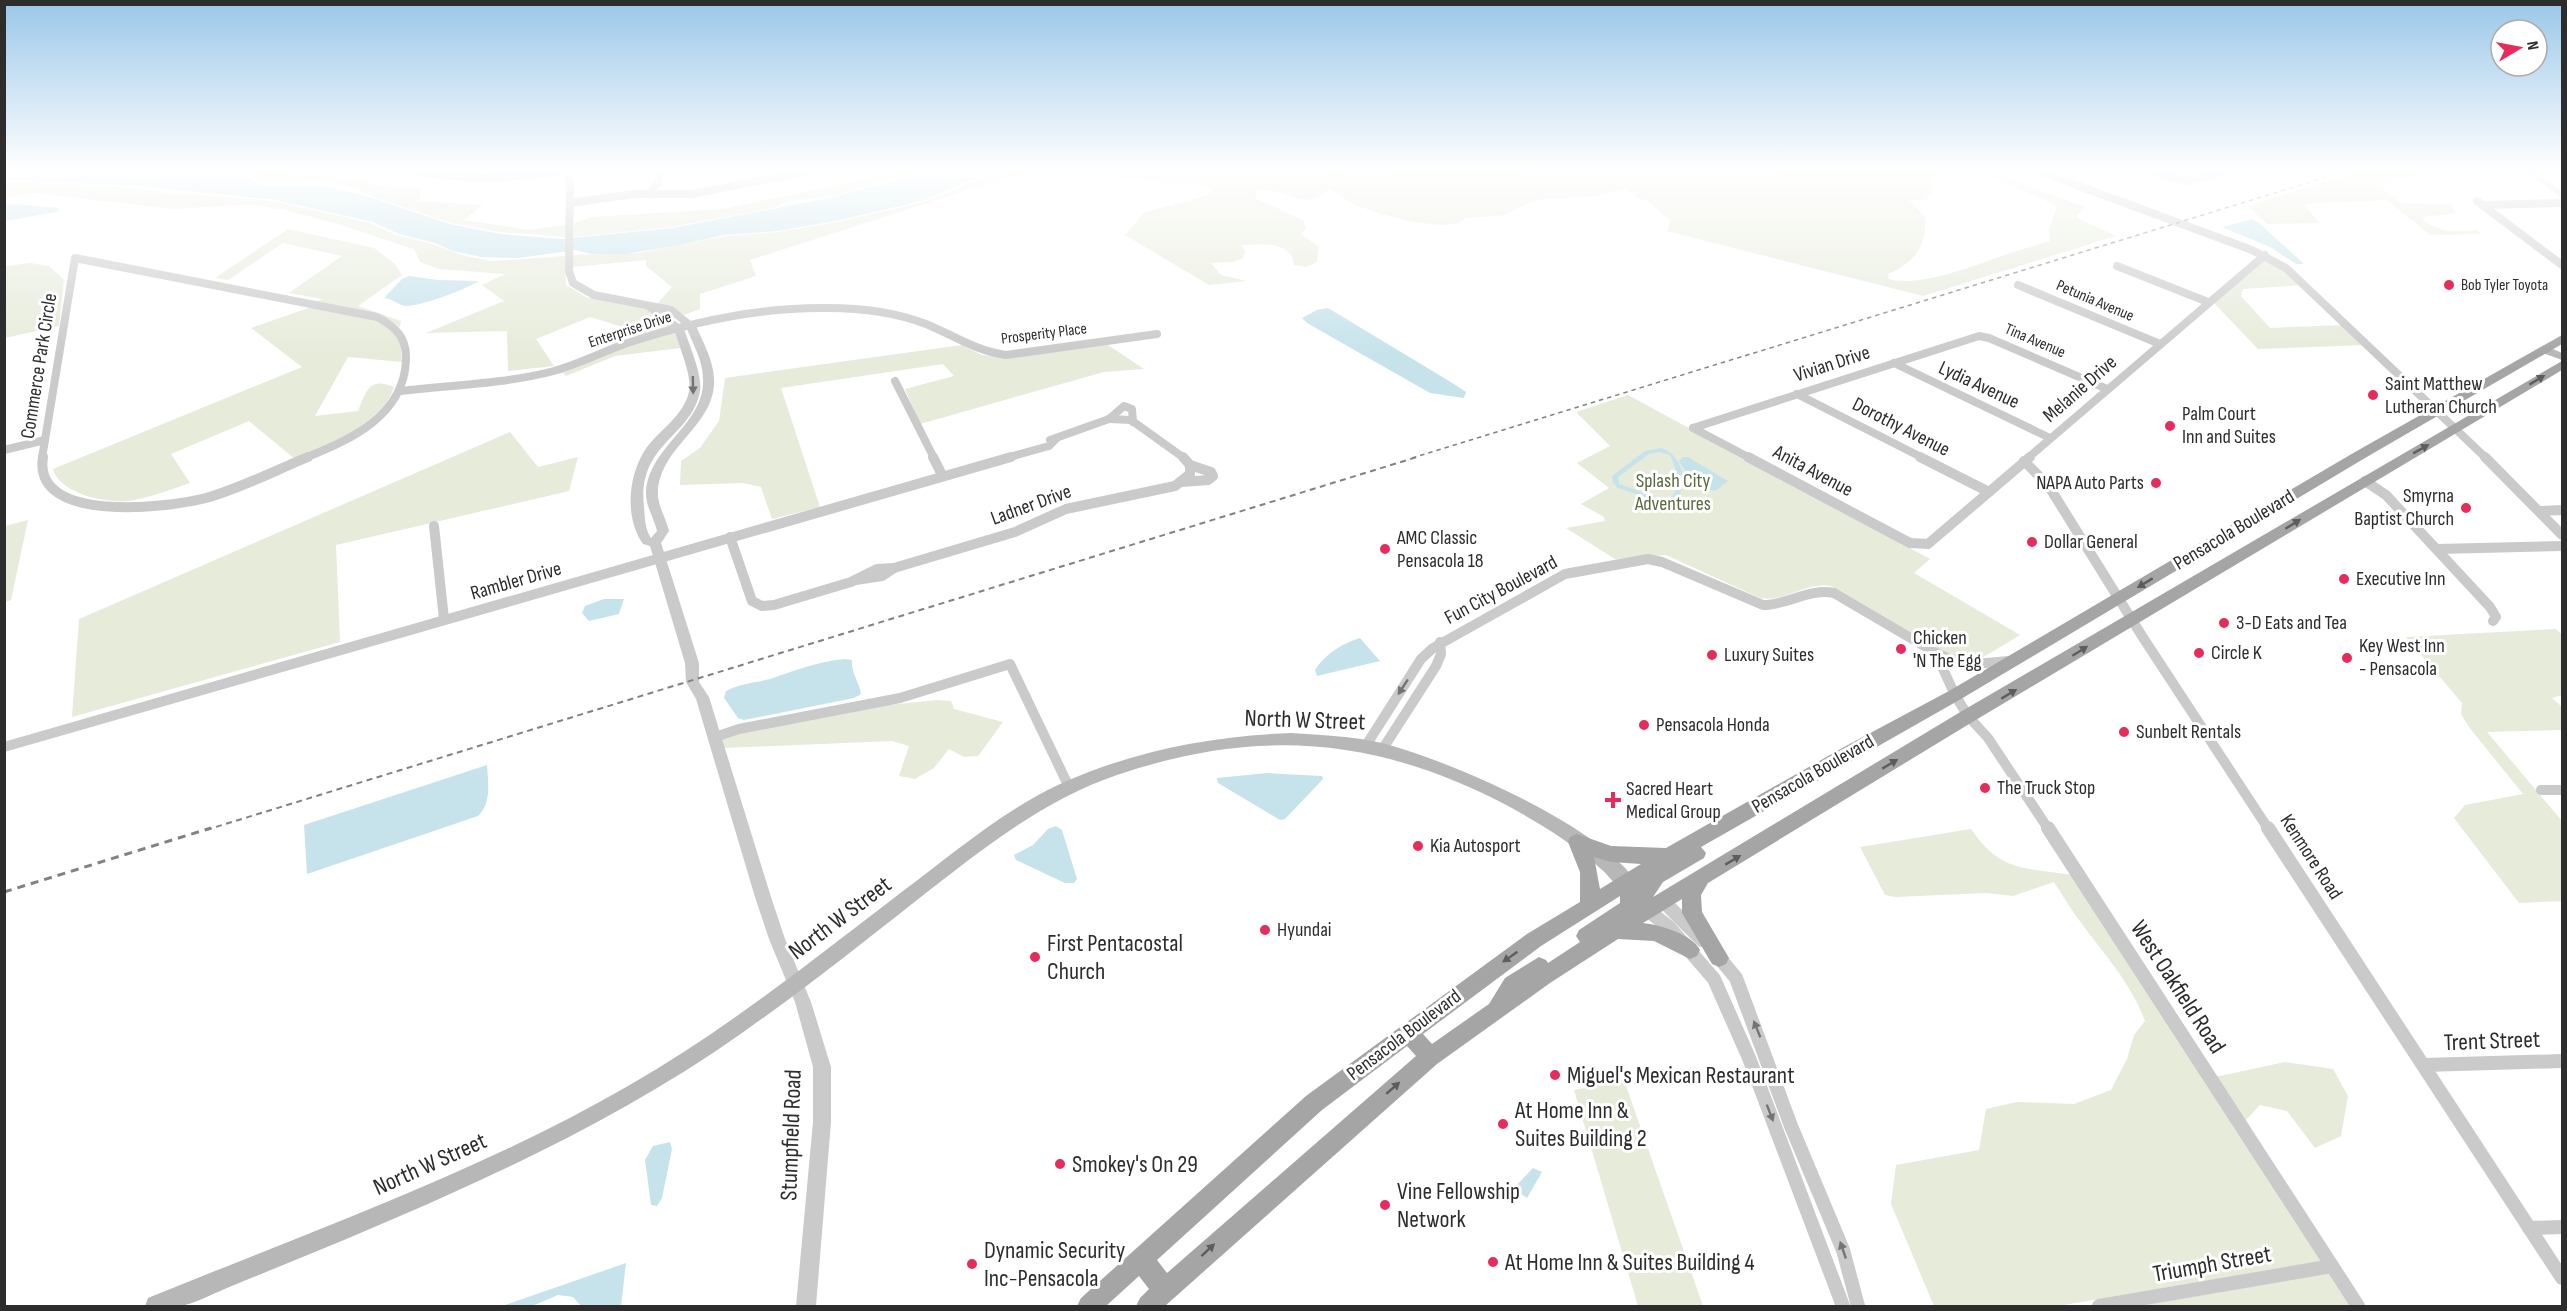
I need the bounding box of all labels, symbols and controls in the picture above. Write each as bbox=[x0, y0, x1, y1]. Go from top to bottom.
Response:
north arrow bbox=[2489, 18, 2549, 78]
text: N bbox=[2522, 40, 2542, 52]
street label: Petunia Avenue bbox=[2053, 276, 2137, 326]
place label: Bob Tyler Toyota bbox=[2461, 276, 2548, 295]
marker: Bob Tyler Toyota bbox=[2442, 278, 2456, 292]
street label: Commerce Park Circle bbox=[16, 291, 62, 441]
street label: Enterprise Drive bbox=[586, 308, 674, 352]
street label: Prosperity Place bbox=[1000, 319, 1088, 349]
street label: Tina Avenue bbox=[2002, 320, 2068, 362]
street label: Vivian Drive bbox=[1791, 340, 1873, 388]
street label: Melanie Drive bbox=[2038, 350, 2122, 428]
street label: Lydia Avenue bbox=[1935, 356, 2023, 414]
place label: Saint Matthew Lutheran Church bbox=[2385, 372, 2497, 419]
one-way arrow bbox=[2529, 375, 2545, 386]
one-way arrow bbox=[689, 376, 698, 395]
marker: Saint Matthew Lutheran Church bbox=[2366, 388, 2380, 402]
street label: Dorothy Avenue bbox=[1848, 392, 1954, 462]
place label: Palm Court Inn and Suites bbox=[2182, 402, 2276, 449]
marker: Palm Court Inn and Suites bbox=[2163, 419, 2177, 433]
street label: Anita Avenue bbox=[1768, 440, 1857, 502]
one-way arrow bbox=[2412, 445, 2429, 455]
park label: Splash City Adventures bbox=[1634, 469, 1711, 516]
place label: NAPA Auto Parts bbox=[2036, 471, 2144, 495]
marker: NAPA Auto Parts bbox=[2149, 476, 2163, 490]
street label: Ladner Drive bbox=[987, 479, 1075, 531]
street label: Pensacola Boulevard bbox=[2169, 484, 2299, 576]
place label: Smyrna Baptist Church bbox=[2354, 484, 2454, 531]
marker: Smyrna Baptist Church bbox=[2459, 501, 2473, 515]
one-way arrow bbox=[2285, 518, 2302, 529]
place label: AMC Classic Pensacola 18 bbox=[1396, 526, 1483, 573]
place label: Dollar General bbox=[2044, 530, 2138, 554]
marker: Dollar General bbox=[2025, 535, 2039, 549]
marker: AMC Classic Pensacola 18 bbox=[1378, 542, 1392, 556]
street label: Fun City Boulevard bbox=[1441, 550, 1561, 630]
street label: Rambler Drive bbox=[468, 557, 564, 605]
place label: Executive Inn bbox=[2356, 567, 2446, 591]
marker: Executive Inn bbox=[2337, 572, 2351, 586]
one-way arrow bbox=[2136, 578, 2153, 588]
place label: 3-D Eats and Tea bbox=[2236, 611, 2347, 635]
marker: 3-D Eats and Tea bbox=[2217, 616, 2231, 630]
place label: Chicken 'N The Egg bbox=[1913, 626, 1981, 673]
place label: Key West Inn - Pensacola bbox=[2359, 634, 2445, 681]
place label: Circle K bbox=[2211, 641, 2262, 665]
marker: Chicken 'N The Egg bbox=[1894, 642, 1908, 656]
place label: Luxury Suites bbox=[1724, 643, 1814, 667]
one-way arrow bbox=[2072, 645, 2088, 656]
marker: Circle K bbox=[2192, 646, 2206, 660]
marker: Luxury Suites bbox=[1705, 648, 1719, 662]
marker: Key West Inn - Pensacola bbox=[2340, 651, 2354, 665]
one-way arrow bbox=[1398, 679, 1409, 695]
one-way arrow bbox=[2000, 689, 2017, 699]
street label: North W Street bbox=[1244, 703, 1366, 737]
place label: Pensacola Honda bbox=[1656, 713, 1770, 737]
marker: Pensacola Honda bbox=[1637, 718, 1651, 732]
place label: Sunbelt Rentals bbox=[2136, 720, 2241, 744]
marker: Sunbelt Rentals bbox=[2117, 725, 2131, 739]
street label: Pensacola Boulevard bbox=[1748, 729, 1878, 819]
one-way arrow bbox=[1882, 758, 1898, 769]
place label: The Truck Stop bbox=[1997, 776, 2095, 800]
place label: Sacred Heart Medical Group bbox=[1626, 777, 1721, 824]
marker: The Truck Stop bbox=[1978, 781, 1992, 795]
marker: Sacred Heart Medical Group bbox=[1604, 791, 1622, 809]
street label: Kenmore Road bbox=[2275, 810, 2347, 904]
place label: Kia Autosport bbox=[1430, 834, 1521, 858]
marker: Kia Autosport bbox=[1411, 839, 1425, 853]
one-way arrow bbox=[1725, 854, 1741, 865]
street label: North W Street bbox=[783, 870, 897, 966]
street label: West Oakfield Road bbox=[2124, 915, 2232, 1059]
place label: Hyundai bbox=[1277, 918, 1332, 942]
marker: Hyundai bbox=[1258, 923, 1272, 937]
place label: First Pentacostal Church bbox=[1047, 929, 1183, 986]
marker: First Pentacostal Church bbox=[1028, 950, 1042, 964]
one-way arrow bbox=[1502, 951, 1518, 963]
street label: Pensacola Boulevard bbox=[1342, 984, 1466, 1086]
one-way arrow bbox=[1752, 1020, 1762, 1038]
street label: Trent Street bbox=[2443, 1025, 2541, 1057]
place label: Miguel's Mexican Restaurant bbox=[1567, 1061, 1794, 1090]
marker: Miguel's Mexican Restaurant bbox=[1548, 1068, 1562, 1082]
street label: Stumpfield Road bbox=[774, 1069, 808, 1201]
one-way arrow bbox=[1385, 1082, 1400, 1095]
place label: At Home Inn & Suites Building 2 bbox=[1514, 1096, 1647, 1153]
one-way arrow bbox=[1765, 1104, 1775, 1122]
marker: At Home Inn & Suites Building 2 bbox=[1496, 1117, 1510, 1131]
street label: North W Street bbox=[369, 1126, 491, 1202]
place label: Smokey's On 29 bbox=[1072, 1150, 1198, 1179]
marker: Smokey's On 29 bbox=[1053, 1157, 1067, 1171]
place label: Vine Fellowship Network bbox=[1397, 1177, 1520, 1234]
marker: Vine Fellowship Network bbox=[1378, 1198, 1392, 1212]
place label: Dynamic Security Inc-Pensacola bbox=[984, 1236, 1125, 1293]
street label: Triumph Street bbox=[2151, 1239, 2273, 1289]
one-way arrow bbox=[1837, 1241, 1847, 1259]
one-way arrow bbox=[1201, 1243, 1216, 1257]
place label: At Home Inn & Suites Building 4 bbox=[1504, 1248, 1754, 1277]
marker: At Home Inn & Suites Building 4 bbox=[1486, 1255, 1500, 1269]
marker: Dynamic Security Inc-Pensacola bbox=[965, 1257, 979, 1271]

